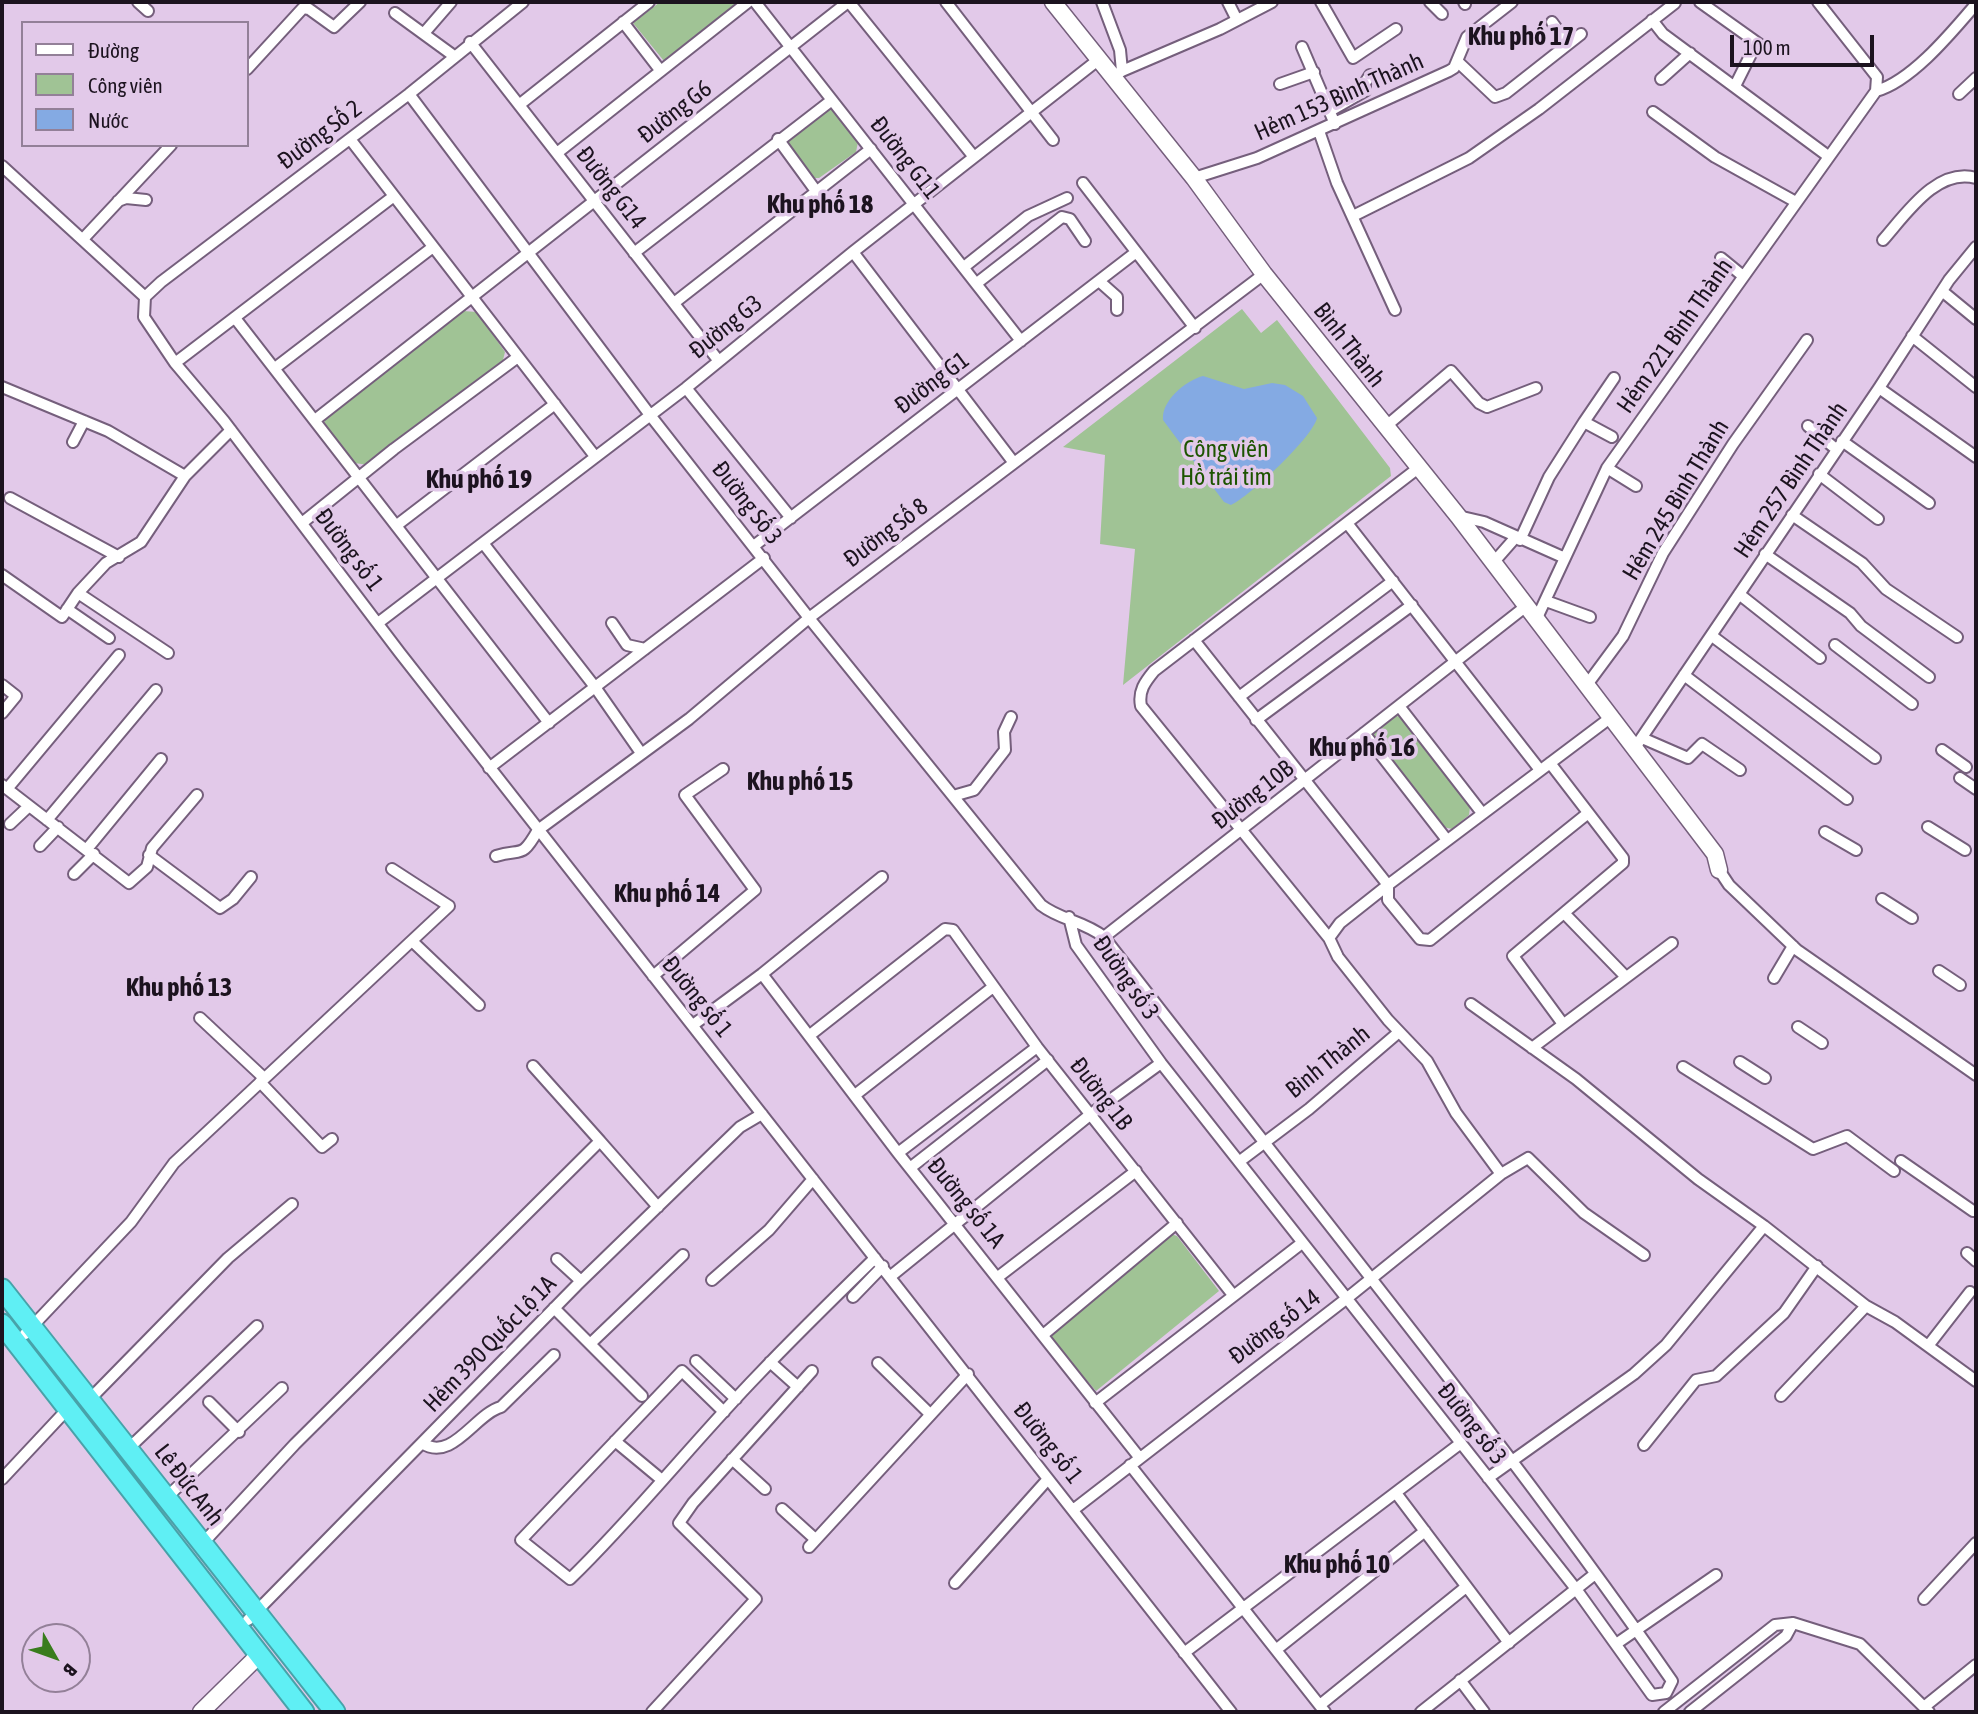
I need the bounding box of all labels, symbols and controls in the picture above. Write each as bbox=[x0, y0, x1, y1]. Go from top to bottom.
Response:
legend bbox=[21, 21, 248, 147]
district label: Khu phố 17 bbox=[1468, 21, 1574, 53]
scale bar bbox=[1733, 21, 1876, 65]
text: 100 m bbox=[1743, 35, 1791, 59]
text: Đường bbox=[88, 38, 139, 62]
street label: Hẻm 153 Bình Thành bbox=[1250, 47, 1428, 147]
text: Công viên bbox=[88, 73, 163, 97]
street label: Đường G6 bbox=[632, 74, 718, 150]
street label: Đường Số 2 bbox=[272, 94, 368, 176]
text: Nước bbox=[88, 108, 128, 132]
street label: Đường G11 bbox=[864, 111, 946, 205]
street label: Đường G14 bbox=[570, 141, 652, 235]
district label: Khu phố 18 bbox=[767, 189, 873, 221]
street label: Hẻm 221 Bình Thành bbox=[1611, 253, 1739, 419]
street label: Đường G3 bbox=[684, 289, 768, 365]
street label: Bình Thành bbox=[1307, 297, 1391, 393]
street label: Đường G1 bbox=[889, 346, 975, 420]
street label: Hẻm 257 Bình Thành bbox=[1728, 396, 1854, 564]
street label: Hẻm 245 Bình Thành bbox=[1617, 415, 1735, 585]
park label: Công viên Hồ trái tim bbox=[1180, 435, 1272, 491]
street label: Đường Số 3 bbox=[706, 456, 788, 550]
district label: Khu phố 19 bbox=[426, 464, 532, 496]
street label: Đường Số 8 bbox=[838, 492, 934, 574]
street label: Đường số 1 bbox=[309, 503, 389, 597]
district label: Khu phố 16 bbox=[1309, 732, 1415, 764]
street label: Đường 10B bbox=[1207, 754, 1299, 836]
district label: Khu phố 15 bbox=[747, 766, 853, 798]
district label: Khu phố 14 bbox=[614, 878, 720, 910]
street label: Đường số 3 bbox=[1087, 930, 1165, 1026]
street label: Đường số 1 bbox=[656, 951, 738, 1043]
district label: Khu phố 13 bbox=[126, 972, 232, 1004]
street label: Bình Thành bbox=[1280, 1019, 1376, 1105]
street label: Đường 1B bbox=[1064, 1052, 1138, 1136]
street label: Đường số 1A bbox=[921, 1152, 1011, 1254]
street label: Hẻm 390 Quốc Lộ 1A bbox=[418, 1270, 562, 1418]
street label: Đường số 14 bbox=[1224, 1283, 1326, 1371]
street label: Đường số 3 bbox=[1431, 1377, 1513, 1471]
street label: Đường số 1 bbox=[1007, 1396, 1089, 1490]
street label: Lê Đức Anh bbox=[148, 1438, 230, 1532]
district label: Khu phố 10 bbox=[1284, 1549, 1390, 1581]
north arrow bbox=[21, 1623, 91, 1693]
text: B bbox=[59, 1660, 82, 1681]

